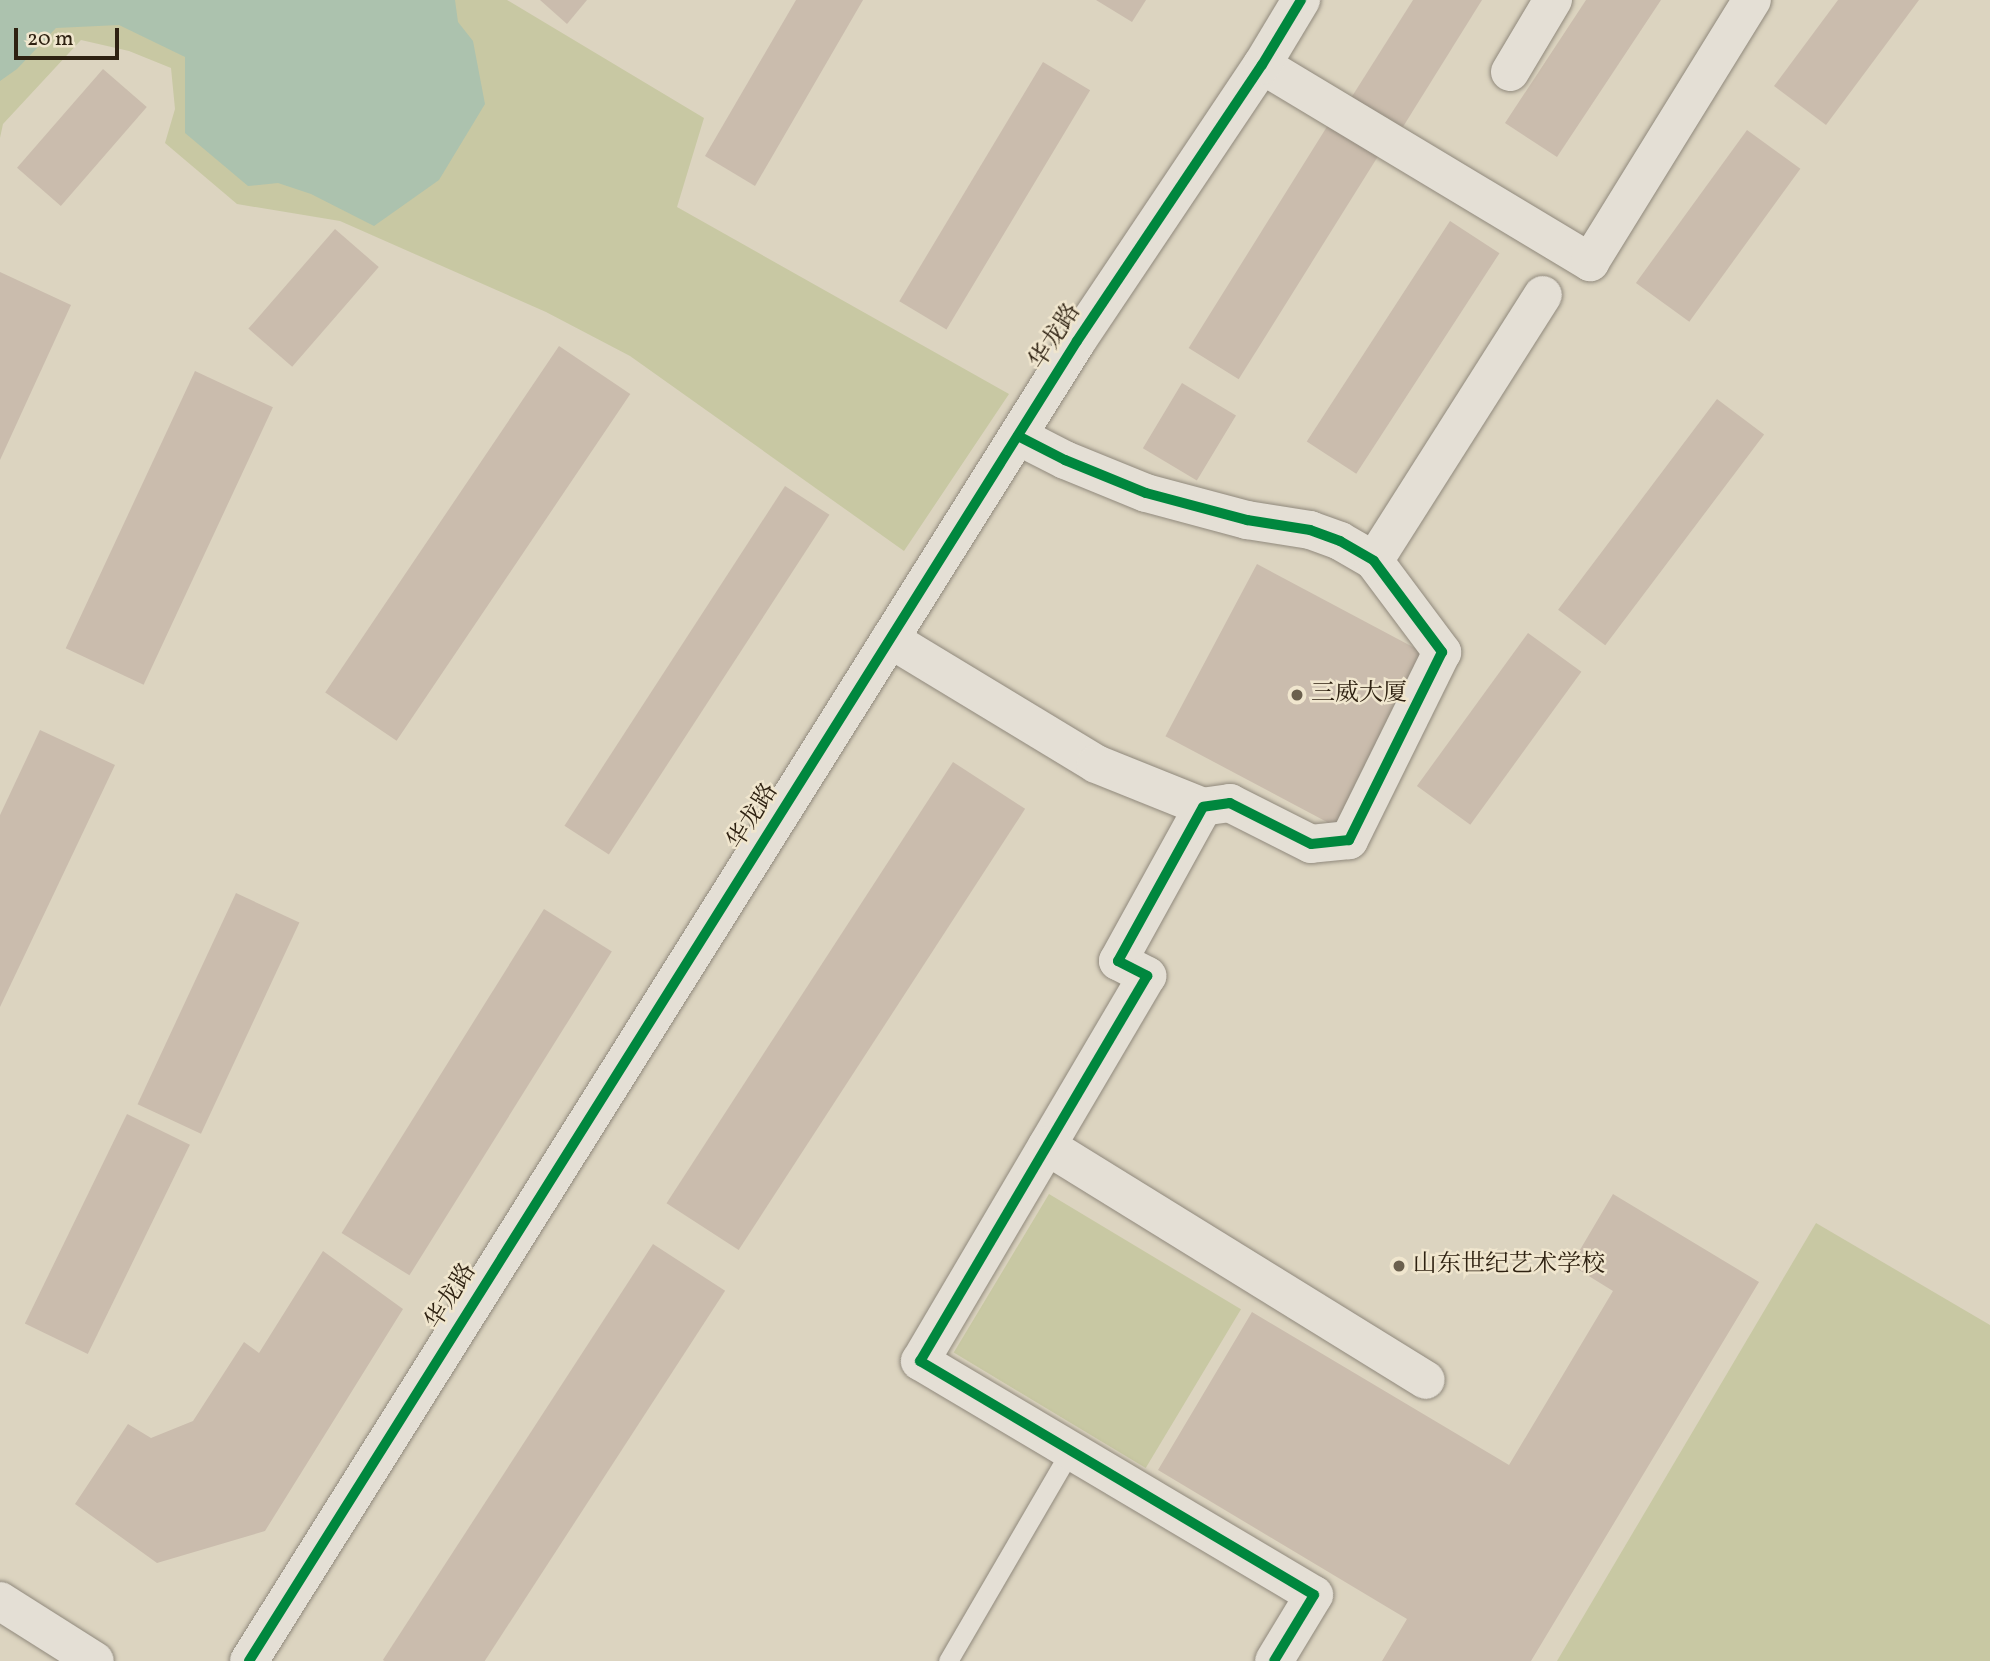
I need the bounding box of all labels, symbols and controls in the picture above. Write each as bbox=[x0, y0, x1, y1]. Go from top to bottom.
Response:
scale bar bbox=[18, 14, 122, 58]
text: 20 m bbox=[27, 25, 73, 54]
street label: 华龙路 bbox=[1024, 299, 1088, 375]
place label: 三威大厦 bbox=[1311, 681, 1407, 709]
marker: 三威大厦 bbox=[1289, 687, 1305, 703]
street label: 华龙路 bbox=[723, 779, 785, 855]
place label: 山东世纪艺术学校 bbox=[1413, 1252, 1605, 1280]
marker: 山东世纪艺术学校 bbox=[1391, 1258, 1407, 1274]
street label: 华龙路 bbox=[421, 1259, 483, 1335]

